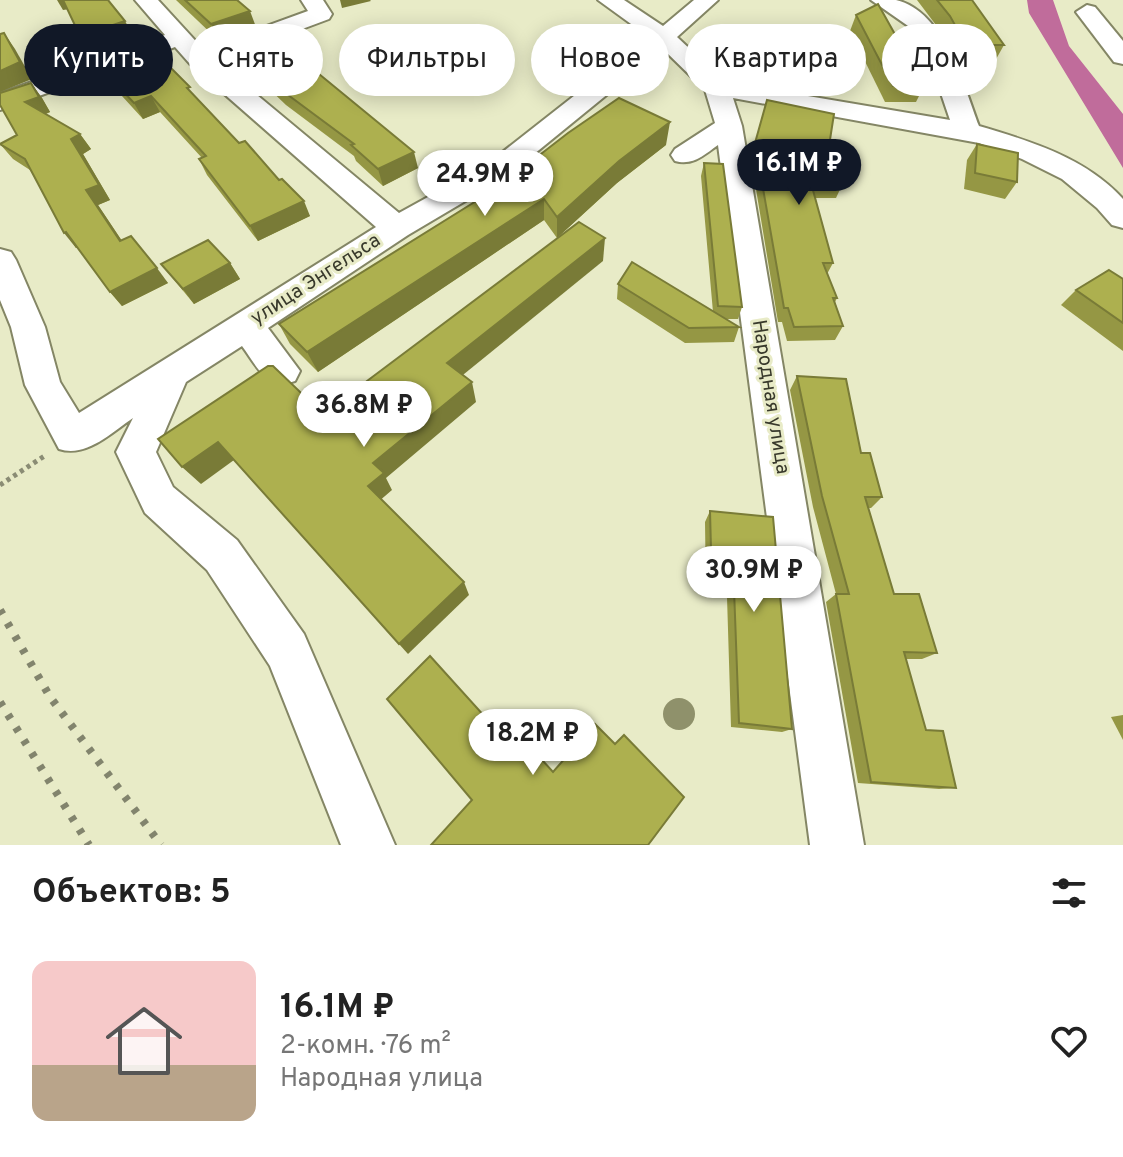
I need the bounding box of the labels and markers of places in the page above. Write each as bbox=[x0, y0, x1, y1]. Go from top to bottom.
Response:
pin: 16.1M ₽ bbox=[725, 139, 873, 207]
pin: 24.9M ₽ bbox=[411, 150, 559, 218]
pin: 36.8M ₽ bbox=[290, 381, 438, 449]
pin: 30.9M ₽ bbox=[680, 546, 828, 614]
pin: 18.2M ₽ bbox=[459, 709, 607, 777]

